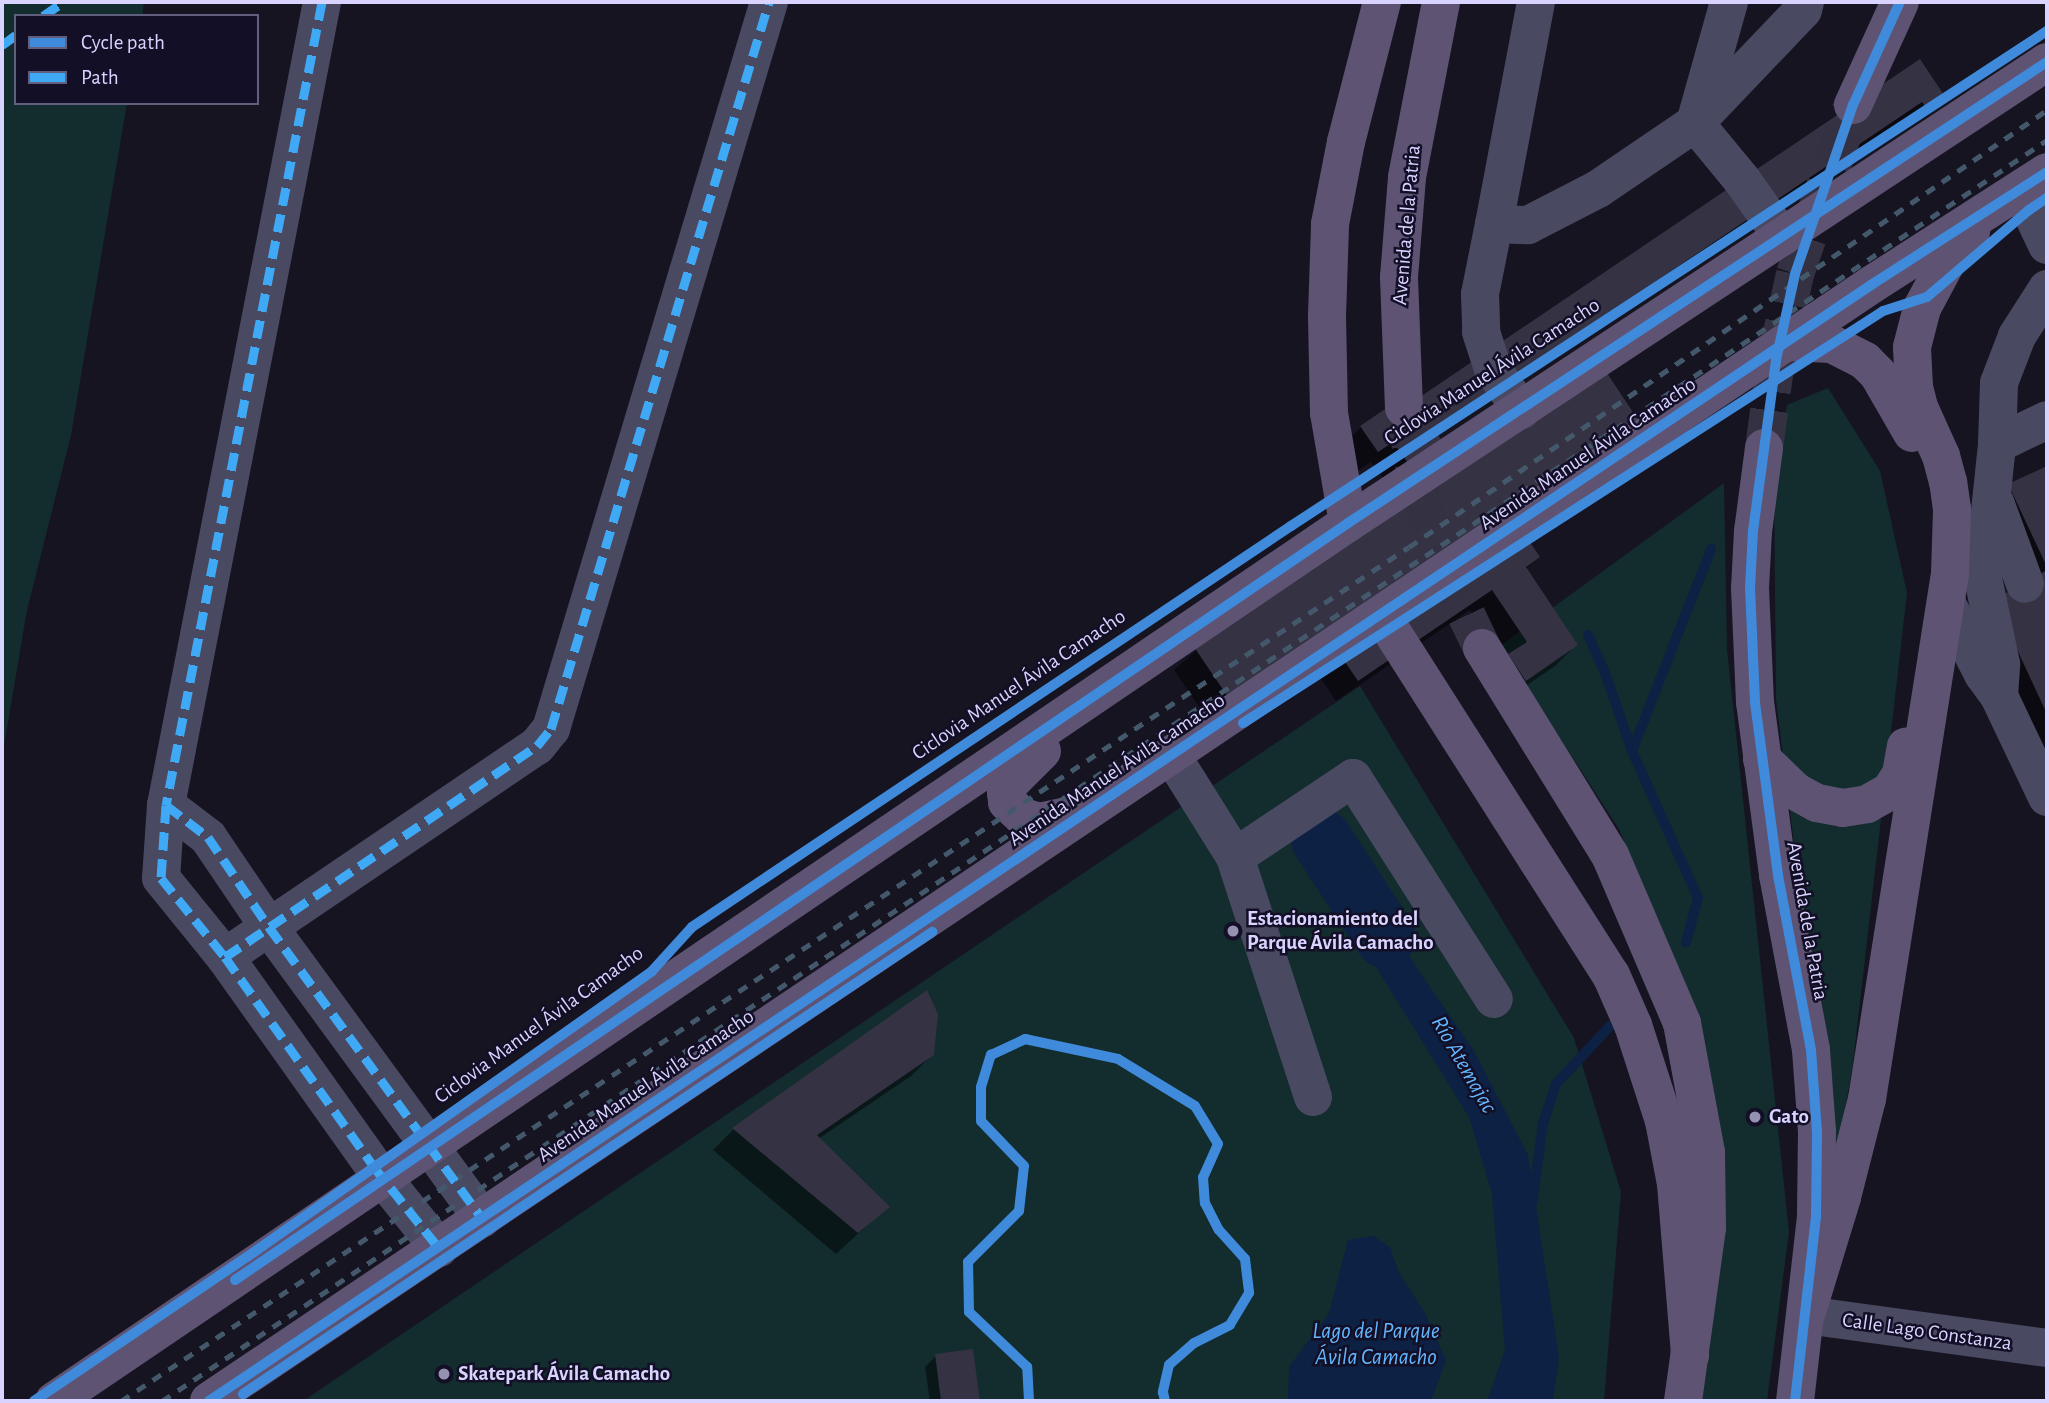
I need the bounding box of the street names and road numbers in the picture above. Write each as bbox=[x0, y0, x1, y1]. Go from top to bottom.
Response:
street label: Avenida de la Patria bbox=[1387, 144, 1427, 306]
street label: Ciclovia Manuel Ávila Camacho bbox=[1379, 293, 1605, 451]
street label: Avenida Manuel Ávila Camacho bbox=[1475, 372, 1701, 536]
street label: Ciclovia Manuel Ávila Camacho bbox=[907, 604, 1131, 766]
street label: Avenida Manuel Ávila Camacho bbox=[1004, 688, 1230, 852]
street label: Avenida de la Patria bbox=[1781, 840, 1833, 1002]
street label: Ciclovia Manuel Ávila Camacho bbox=[429, 941, 649, 1109]
street label: Avenida Manuel Ávila Camacho bbox=[533, 1004, 759, 1168]
street label: Calle Lago Constanza bbox=[1840, 1308, 2014, 1356]

